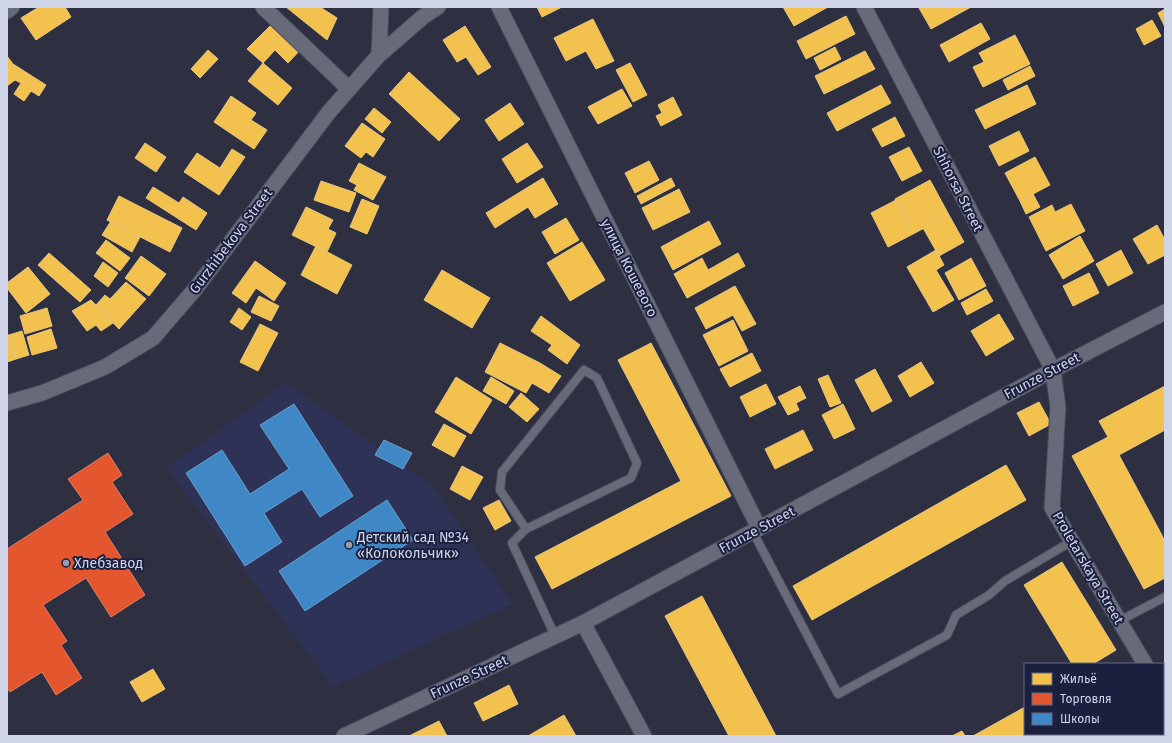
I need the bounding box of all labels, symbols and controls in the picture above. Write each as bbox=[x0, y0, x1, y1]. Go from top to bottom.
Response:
street label: Shhorsa Street bbox=[929, 144, 987, 235]
street label: Gurzhibekova Street bbox=[186, 184, 277, 297]
street label: улица Кошевого bbox=[597, 216, 661, 320]
street label: Frunze Street bbox=[1001, 348, 1084, 403]
street label: Frunze Street bbox=[716, 502, 799, 557]
street label: Proletarskaya Street bbox=[1049, 509, 1128, 628]
place label: Детский сад №34 «Колокольчик» bbox=[356, 529, 470, 562]
marker: Детский сад №34 «Колокольчик» bbox=[344, 540, 354, 550]
place label: Хлебзавод bbox=[74, 555, 143, 572]
marker: Хлебзавод bbox=[61, 558, 71, 568]
street label: Frunze Street bbox=[428, 651, 511, 702]
legend bbox=[1024, 663, 1164, 735]
text: Жильё bbox=[1060, 672, 1097, 686]
text: Торговля bbox=[1060, 692, 1112, 706]
text: Школы bbox=[1060, 712, 1100, 726]

